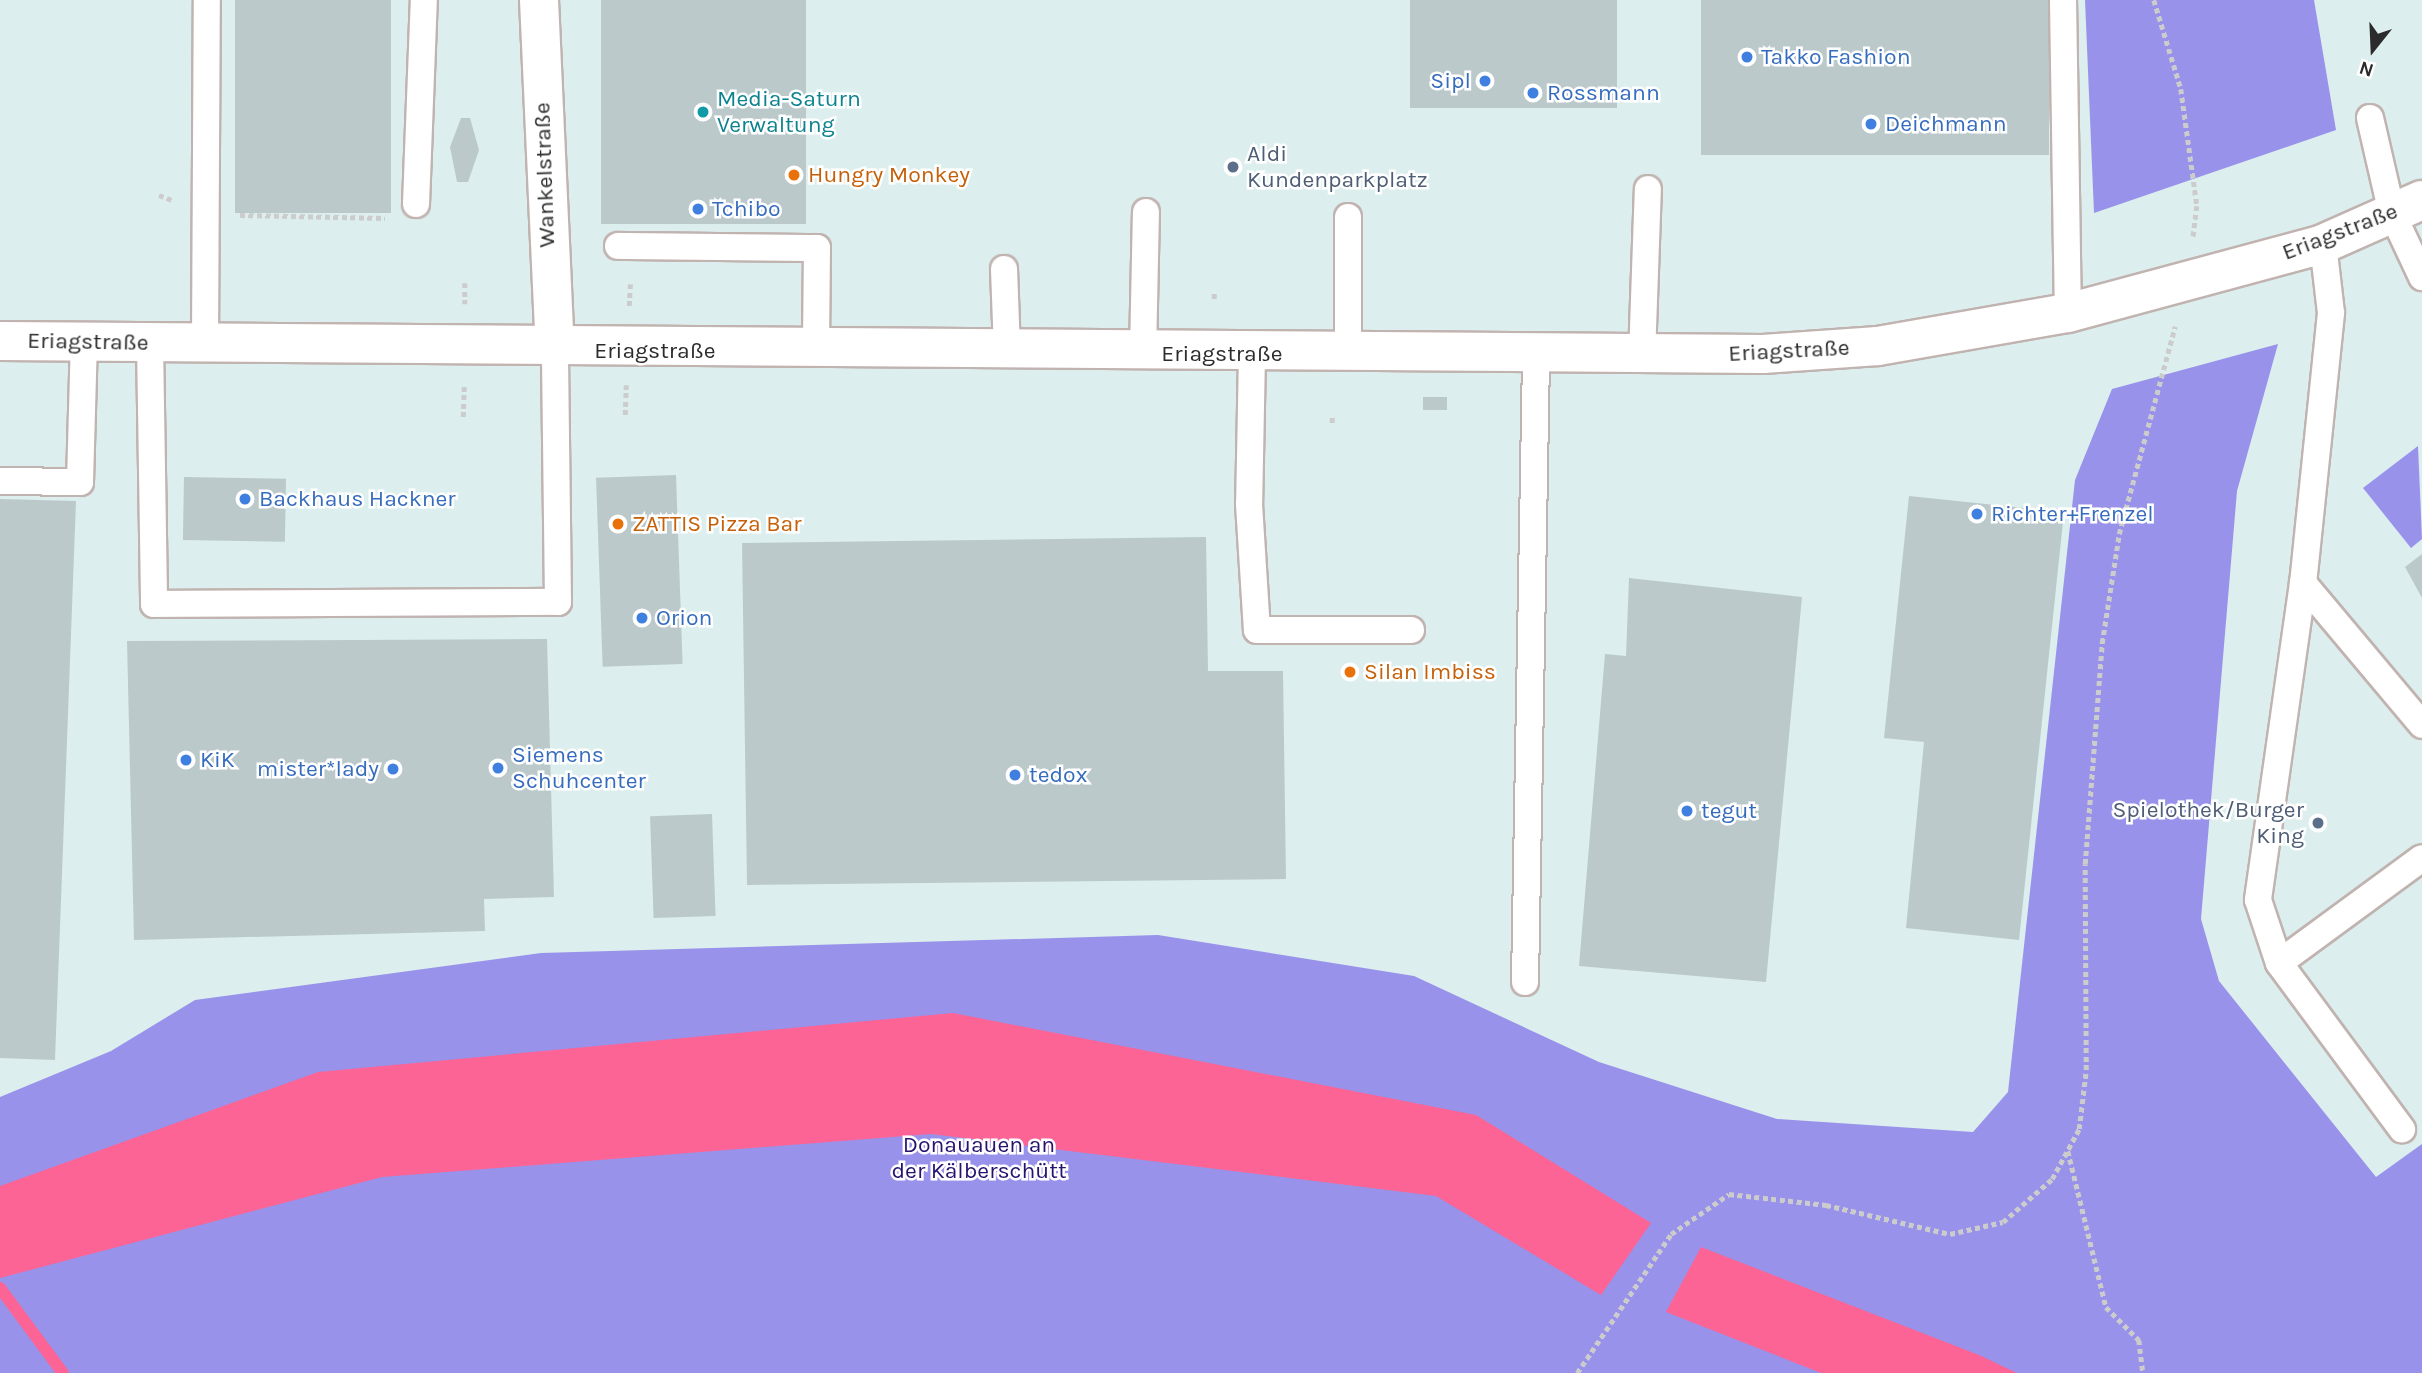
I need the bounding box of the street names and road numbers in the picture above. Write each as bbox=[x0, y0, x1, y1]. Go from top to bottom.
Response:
street label: Wankelstraße bbox=[529, 102, 561, 248]
street label: Eriagstraße bbox=[2278, 197, 2402, 267]
street label: Eriagstraße bbox=[27, 327, 149, 357]
street label: Eriagstraße bbox=[1728, 334, 1850, 368]
street label: Eriagstraße bbox=[594, 337, 716, 365]
street label: Eriagstraße bbox=[1161, 340, 1283, 368]

